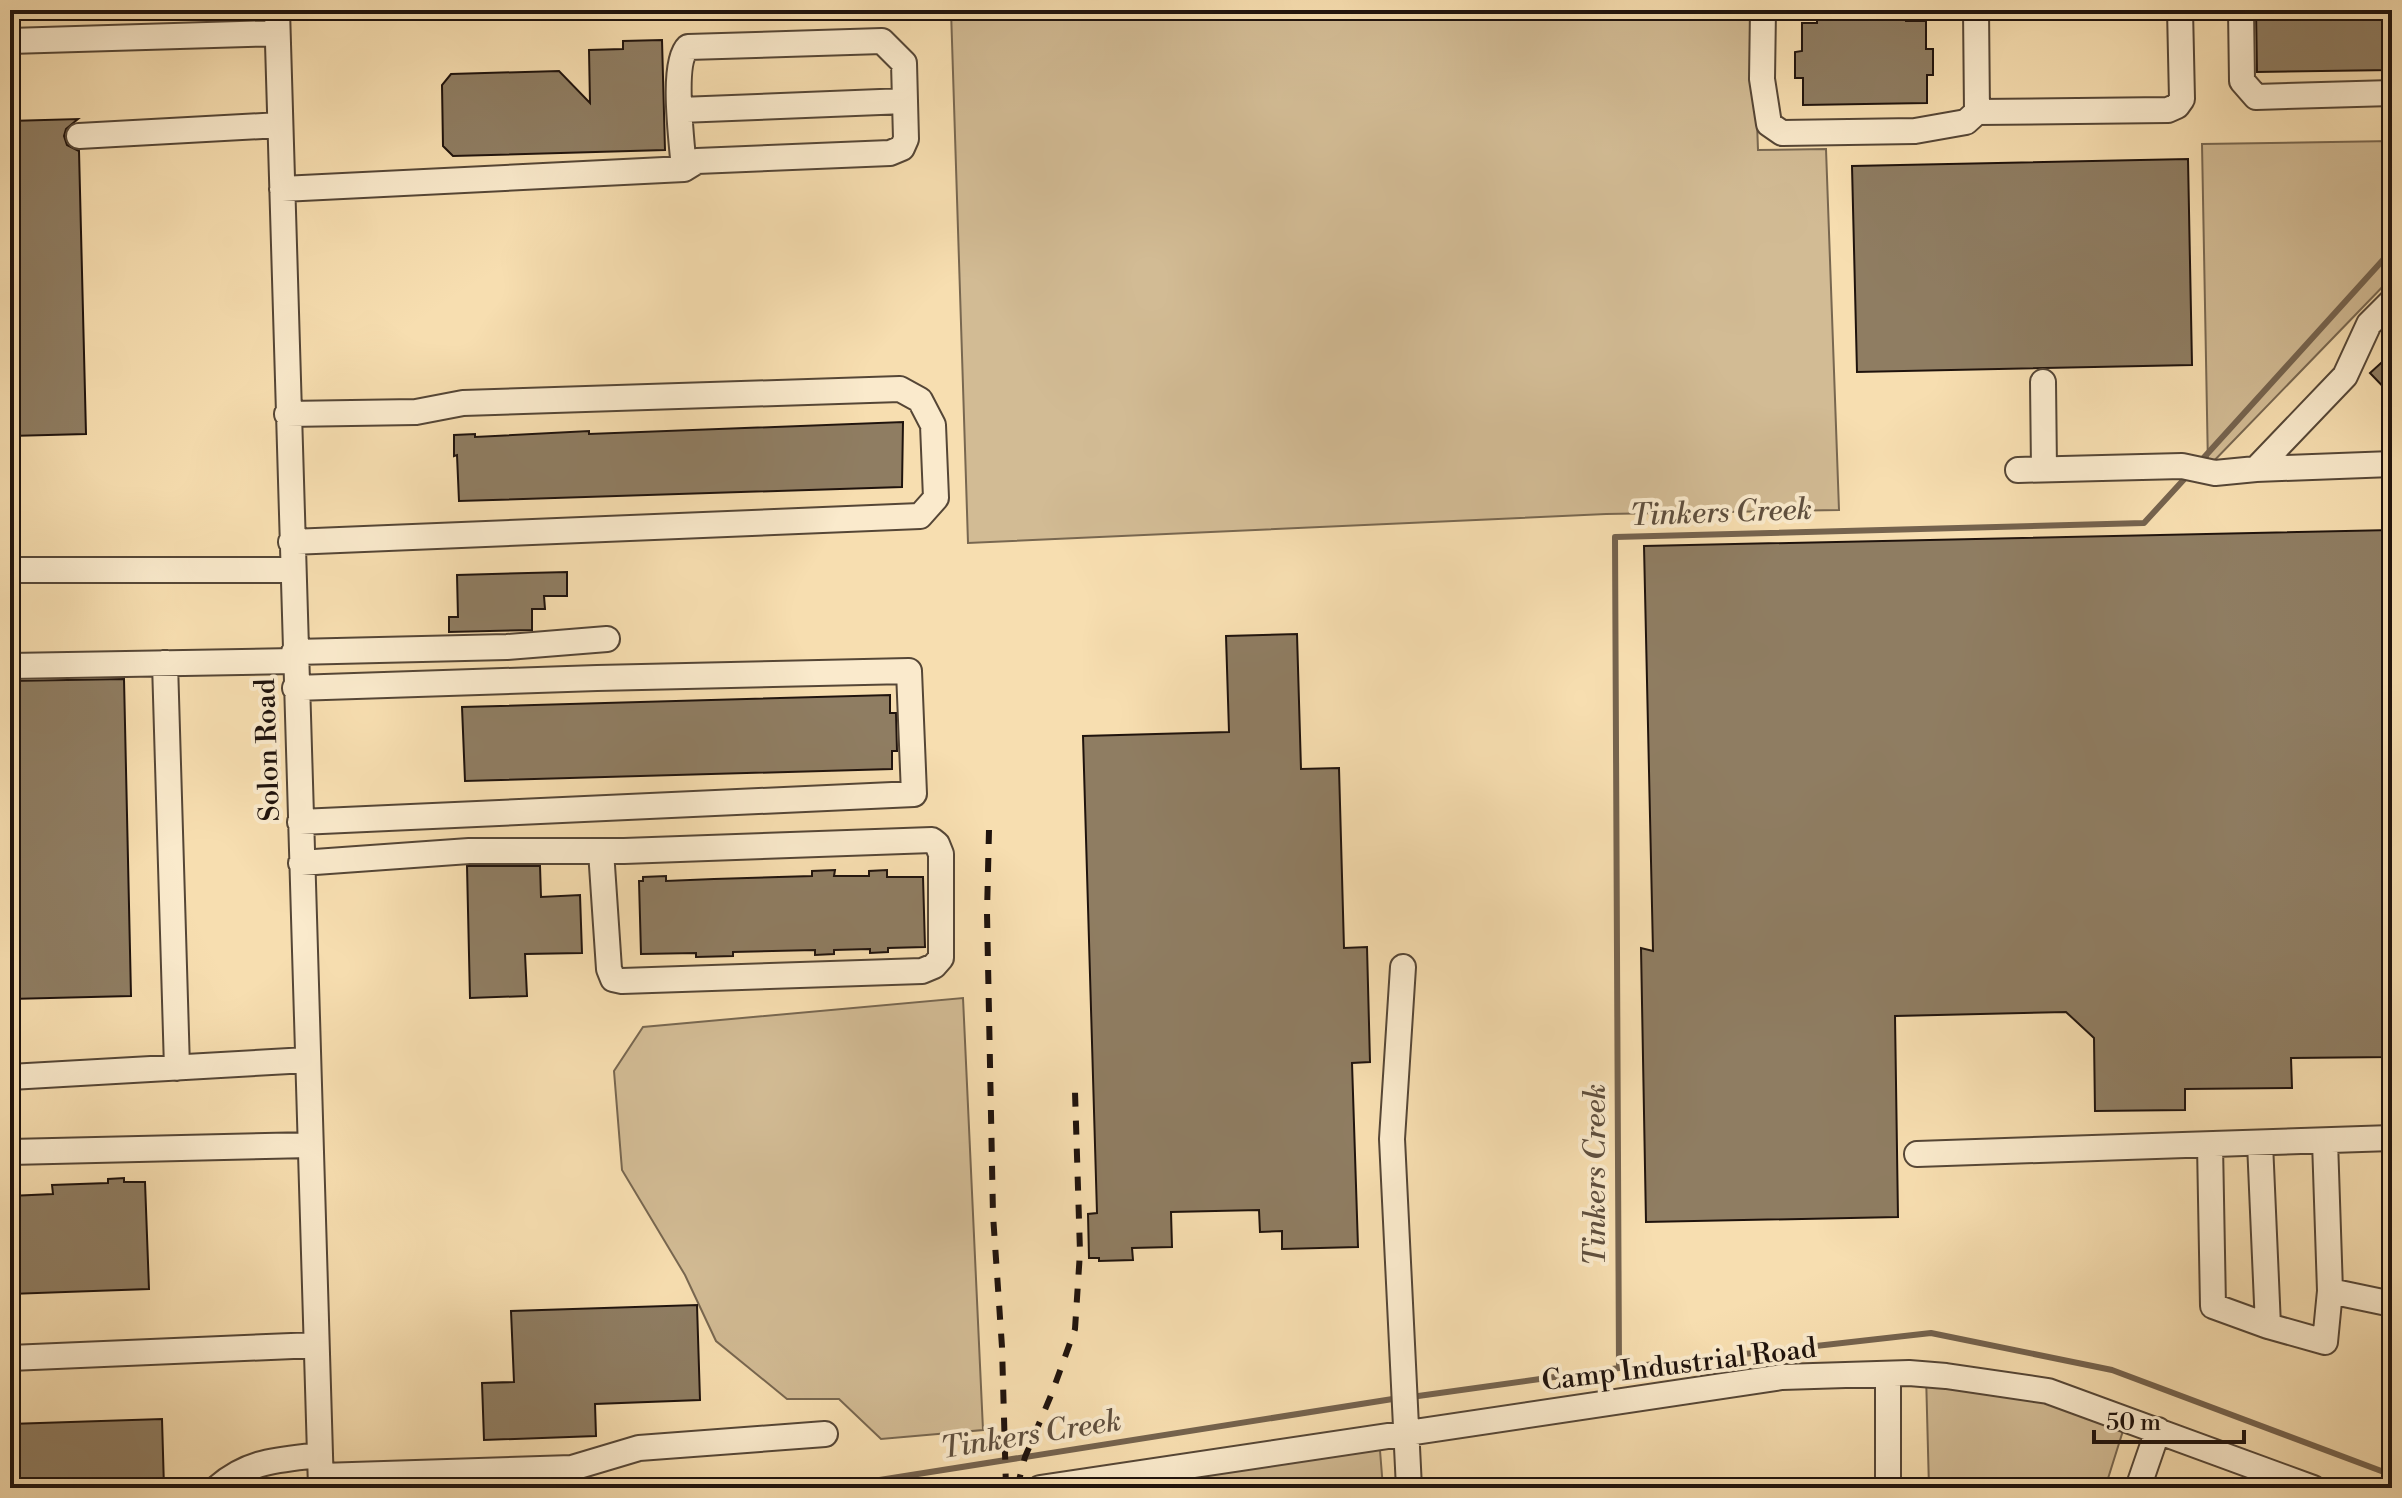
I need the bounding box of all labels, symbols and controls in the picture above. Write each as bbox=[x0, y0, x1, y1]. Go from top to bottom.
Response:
water label: Tinkers Creek bbox=[1629, 491, 1813, 535]
street label: Solon Road bbox=[248, 678, 288, 822]
water label: Tinkers Creek bbox=[1577, 1084, 1615, 1266]
street label: Camp Industrial Road bbox=[1540, 1331, 1818, 1399]
scale bar bbox=[2094, 1394, 2244, 1444]
water label: Tinkers Creek bbox=[938, 1402, 1124, 1468]
text: 50 m bbox=[2106, 1408, 2161, 1438]

